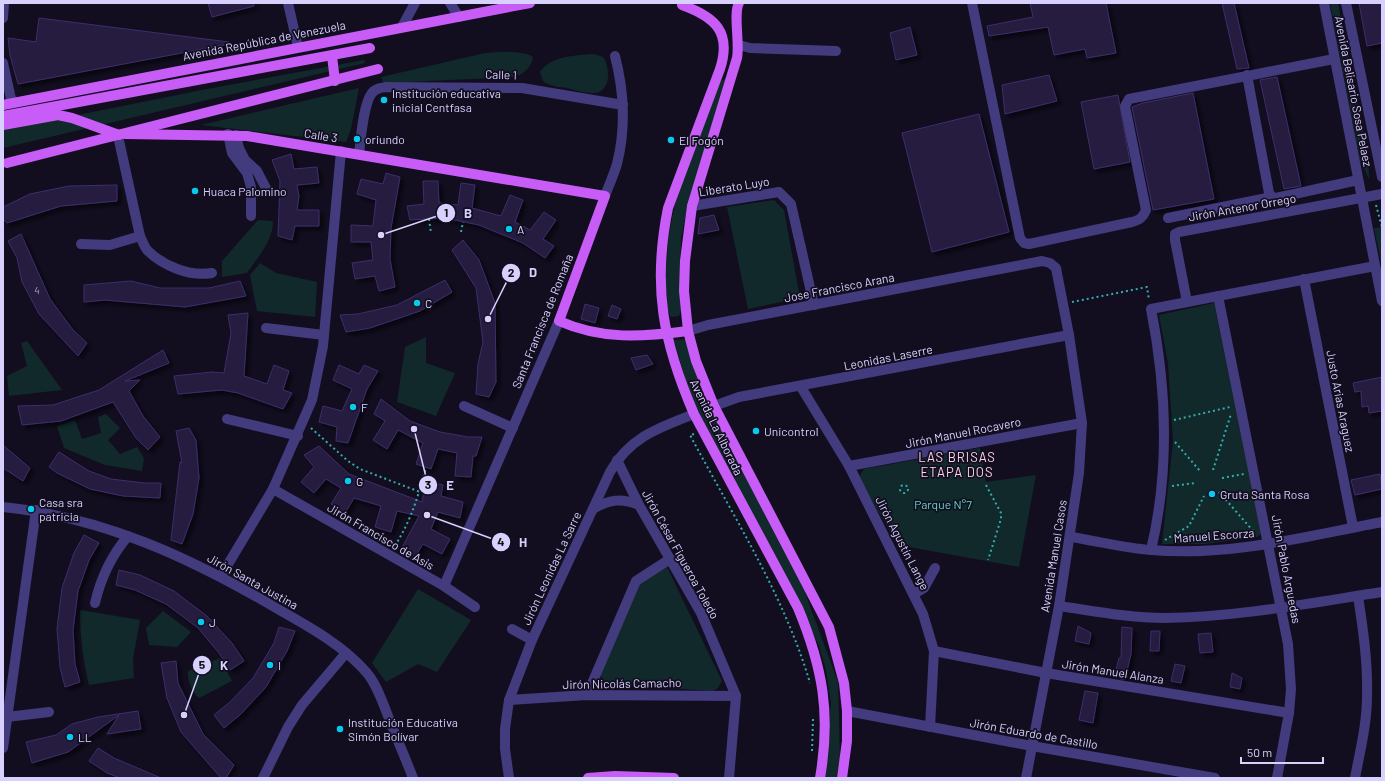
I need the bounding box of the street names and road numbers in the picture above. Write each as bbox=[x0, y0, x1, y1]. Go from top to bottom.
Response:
street label: Avenida Belisario Sosa Pelaez bbox=[1333, 14, 1375, 168]
street label: Avenida República de Venezuela bbox=[181, 17, 347, 63]
street label: Calle 1 bbox=[485, 66, 517, 82]
street label: Calle 3 bbox=[303, 125, 339, 145]
street label: Liberato Luyo bbox=[698, 173, 770, 199]
street label: Jirón Antenor Orrego bbox=[1187, 191, 1297, 223]
street label: Santa Francisca de Romaña bbox=[509, 252, 575, 390]
street label: Jose Francisco Arana bbox=[783, 269, 895, 305]
street label: Leonidas Laserre bbox=[842, 342, 934, 372]
street label: Justo Arias Araguez bbox=[1324, 349, 1358, 453]
street label: Avenida La Alborada bbox=[688, 377, 746, 477]
street label: Jirón Manuel Rocavero bbox=[904, 414, 1022, 450]
street label: Jirón César Figueroa Toledo bbox=[640, 487, 722, 621]
street label: Jirón Agustín Lange bbox=[873, 494, 933, 592]
street label: Avenida Manuel Casos bbox=[1037, 498, 1069, 613]
street label: Jirón Francisco de Asis bbox=[325, 500, 437, 572]
street label: Jirón Leonidas La Sarre bbox=[519, 509, 583, 627]
street label: Jirón Pablo Arguedas bbox=[1270, 514, 1304, 625]
street label: Manuel Escorza bbox=[1173, 525, 1255, 545]
street label: Jirón Santa Justina bbox=[205, 550, 301, 612]
street label: Jirón Manuel Alanza bbox=[1061, 656, 1165, 686]
street label: Jirón Nicolás Camacho bbox=[562, 675, 682, 691]
street label: Jirón Eduardo de Castillo bbox=[969, 715, 1099, 751]

